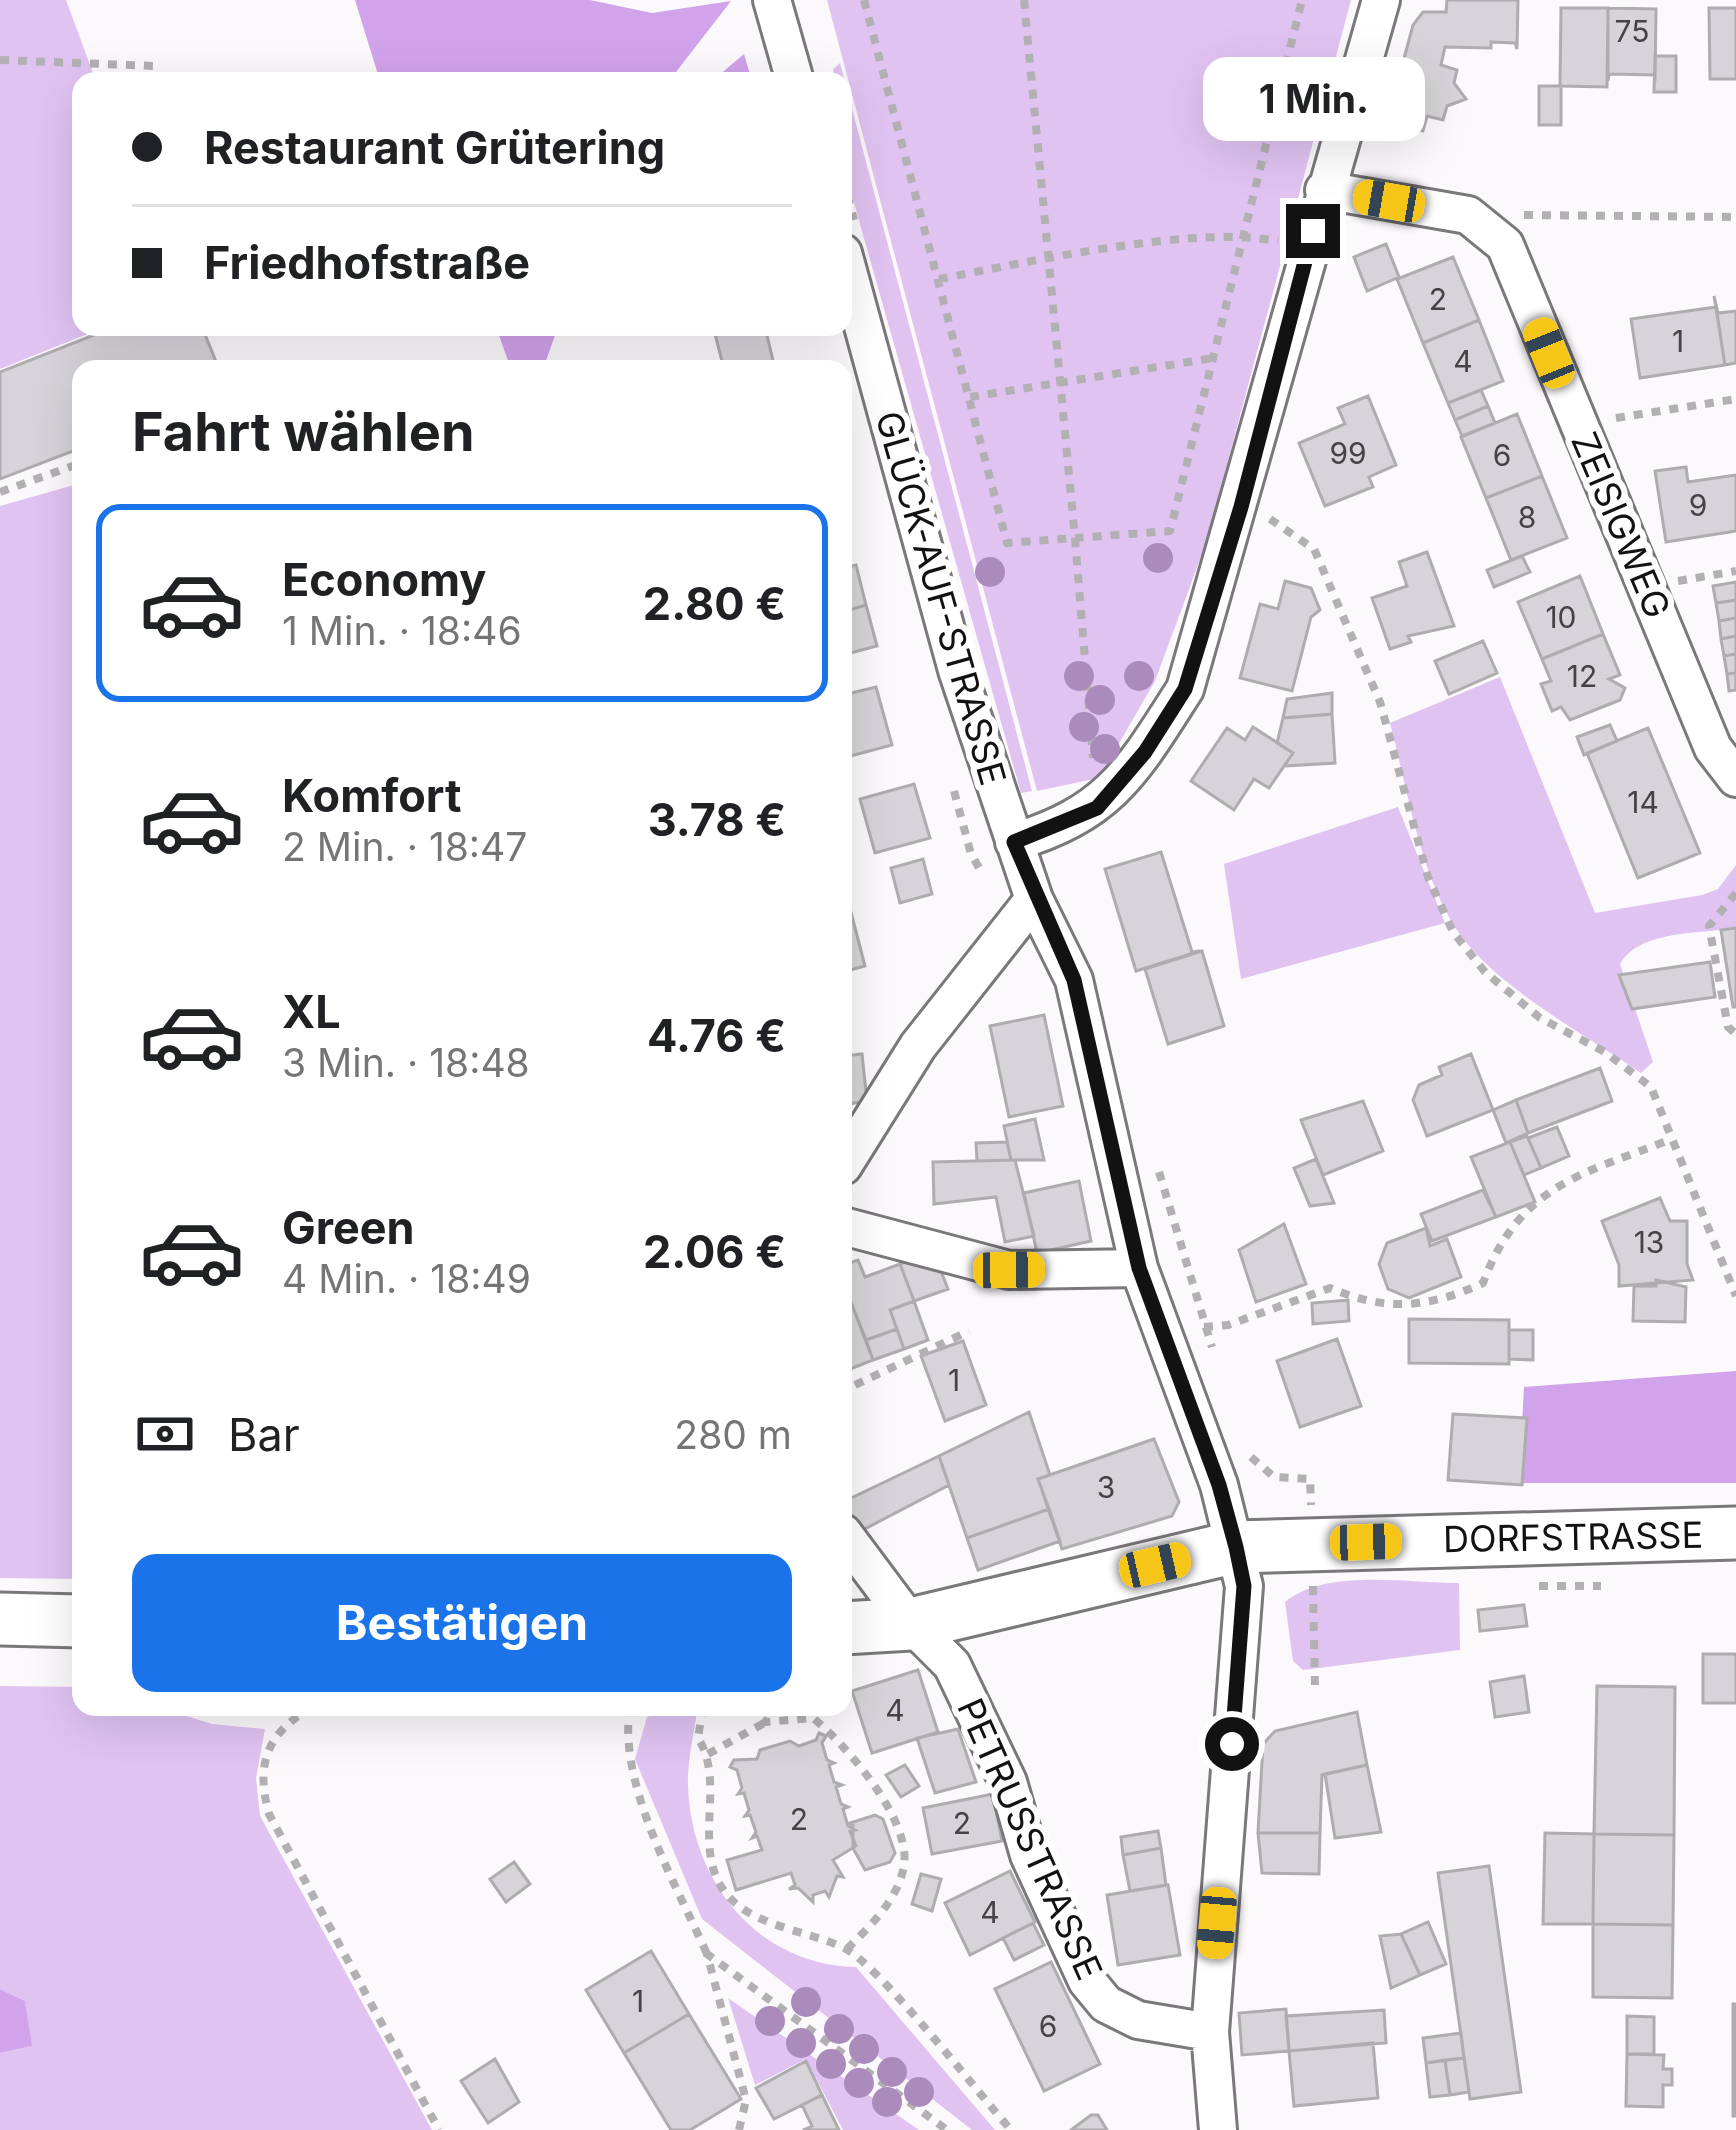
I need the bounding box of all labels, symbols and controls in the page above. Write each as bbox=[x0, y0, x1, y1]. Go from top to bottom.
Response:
house number: 75 bbox=[1615, 13, 1649, 49]
callout: 1 Min. bbox=[1202, 57, 1424, 141]
text: 1 Min. bbox=[1259, 75, 1369, 122]
text: Restaurant Grütering bbox=[204, 120, 665, 175]
car bbox=[1350, 177, 1428, 225]
route end bbox=[1286, 204, 1340, 258]
text: Friedhofstraße bbox=[204, 235, 530, 290]
house number: 2 bbox=[1429, 281, 1447, 317]
car bbox=[1519, 313, 1579, 393]
house number: 1 bbox=[1672, 323, 1684, 359]
house number: 4 bbox=[1453, 343, 1473, 379]
text: Fahrt wählen bbox=[132, 399, 475, 464]
street label: GLÜCK-AUF-STRASSE bbox=[867, 406, 1015, 790]
street label: ZEISIGWEG bbox=[1562, 425, 1680, 625]
house number: 99 bbox=[1329, 435, 1367, 471]
house number: 6 bbox=[1493, 437, 1511, 473]
house number: 9 bbox=[1689, 487, 1707, 523]
house number: 8 bbox=[1518, 499, 1536, 535]
icon: car bbox=[138, 549, 246, 657]
text: Economy bbox=[282, 552, 486, 607]
text: 2.80 € bbox=[643, 576, 786, 631]
house number: 10 bbox=[1545, 599, 1577, 635]
text: 1 Min. · 18:46 bbox=[282, 607, 522, 654]
house number: 12 bbox=[1567, 658, 1597, 694]
icon: car bbox=[138, 765, 246, 873]
text: Komfort bbox=[282, 768, 461, 823]
house number: 14 bbox=[1627, 784, 1659, 820]
text: 3.78 € bbox=[648, 792, 786, 847]
text: 2 Min. · 18:47 bbox=[282, 823, 527, 870]
icon: car bbox=[138, 981, 246, 1089]
text: XL bbox=[282, 984, 341, 1039]
text: 4.76 € bbox=[647, 1008, 786, 1063]
text: 3 Min. · 18:48 bbox=[282, 1039, 530, 1086]
icon: car bbox=[138, 1197, 246, 1305]
text: Green bbox=[282, 1200, 415, 1255]
text: 2.06 € bbox=[643, 1224, 786, 1279]
house number: 13 bbox=[1634, 1224, 1664, 1260]
car bbox=[973, 1251, 1045, 1289]
text: 4 Min. · 18:49 bbox=[282, 1255, 531, 1302]
house number: 1 bbox=[948, 1362, 960, 1398]
icon: cash bbox=[132, 1401, 198, 1467]
text: Bar bbox=[228, 1407, 300, 1462]
text: 280 m bbox=[674, 1411, 792, 1458]
house number: 3 bbox=[1097, 1469, 1115, 1505]
street label: DORFSTRASSE bbox=[1443, 1513, 1703, 1561]
car bbox=[1329, 1523, 1403, 1561]
car bbox=[1116, 1539, 1194, 1591]
button: Bestätigen bbox=[132, 1554, 792, 1692]
house number: 4 bbox=[885, 1692, 905, 1728]
street label: PETRUSSTRASSE bbox=[948, 1692, 1112, 1986]
route start bbox=[1205, 1717, 1259, 1771]
house number: 2 bbox=[790, 1801, 808, 1837]
house number: 2 bbox=[953, 1805, 971, 1841]
car bbox=[1196, 1886, 1238, 1960]
house number: 4 bbox=[980, 1894, 1000, 1930]
house number: 1 bbox=[632, 1983, 644, 2019]
house number: 6 bbox=[1039, 2008, 1057, 2044]

